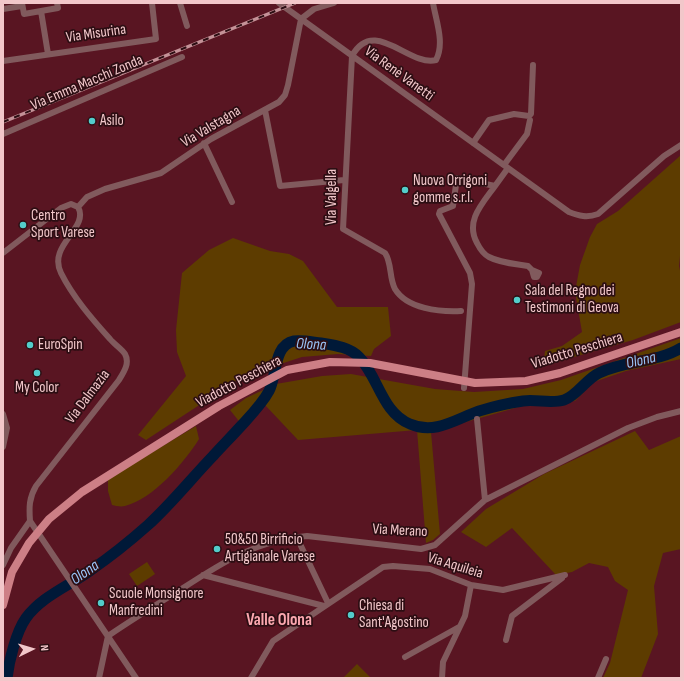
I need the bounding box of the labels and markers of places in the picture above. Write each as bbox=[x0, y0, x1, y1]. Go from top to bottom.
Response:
place label: Asilo bbox=[100, 112, 124, 130]
marker: Asilo bbox=[87, 116, 97, 126]
place label: Nuova Orrigoni gomme s.r.l. bbox=[413, 172, 487, 207]
marker: Nuova Orrigoni gomme s.r.l. bbox=[400, 185, 410, 195]
place label: Centro Sport Varese bbox=[31, 207, 95, 242]
marker: Centro Sport Varese bbox=[18, 220, 28, 230]
place label: Sala del Regno dei Testimoni di Geova bbox=[525, 282, 619, 317]
marker: Sala del Regno dei Testimoni di Geova bbox=[512, 295, 522, 305]
place label: EuroSpin bbox=[38, 336, 83, 354]
marker: EuroSpin bbox=[25, 340, 35, 350]
marker: My Color bbox=[32, 368, 42, 378]
place label: My Color bbox=[15, 379, 59, 397]
place label: 50&50 Birrificio Artigianale Varese bbox=[225, 531, 315, 566]
marker: 50&50 Birrificio Artigianale Varese bbox=[212, 544, 222, 554]
place label: Scuole Monsignore Manfredini bbox=[109, 585, 204, 620]
place label: Chiesa di Sant'Agostino bbox=[359, 597, 429, 632]
marker: Scuole Monsignore Manfredini bbox=[96, 598, 106, 608]
marker: Chiesa di Sant'Agostino bbox=[346, 610, 356, 620]

